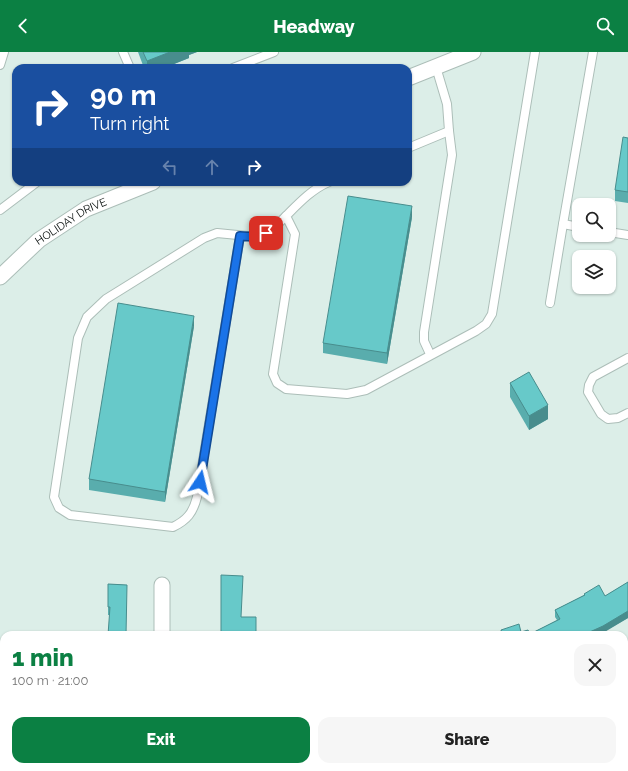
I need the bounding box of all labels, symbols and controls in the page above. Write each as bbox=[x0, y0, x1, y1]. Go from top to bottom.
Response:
icon: back bbox=[12, 15, 34, 37]
icon: search bbox=[594, 15, 616, 37]
text: Headway bbox=[273, 16, 355, 37]
text: 90 m bbox=[90, 79, 156, 112]
icon: right bbox=[24, 80, 76, 132]
text: Turn right bbox=[90, 113, 169, 134]
icon: left bbox=[159, 156, 181, 178]
icon: ahead bbox=[201, 156, 223, 178]
icon: right bbox=[243, 156, 265, 178]
street label: HOLIDAY DRIVE bbox=[33, 195, 109, 248]
map controls bbox=[572, 198, 616, 294]
button: search bbox=[572, 198, 616, 242]
pin bbox=[249, 216, 283, 250]
icon: arrive bbox=[255, 222, 277, 244]
button: layers bbox=[572, 250, 616, 294]
position arrow bbox=[179, 461, 221, 503]
text: 1 min bbox=[12, 643, 74, 672]
button: close bbox=[574, 644, 616, 686]
text: 100 m · 21:00 bbox=[12, 673, 89, 688]
button: Exit bbox=[12, 717, 310, 763]
button: Share bbox=[318, 717, 616, 763]

